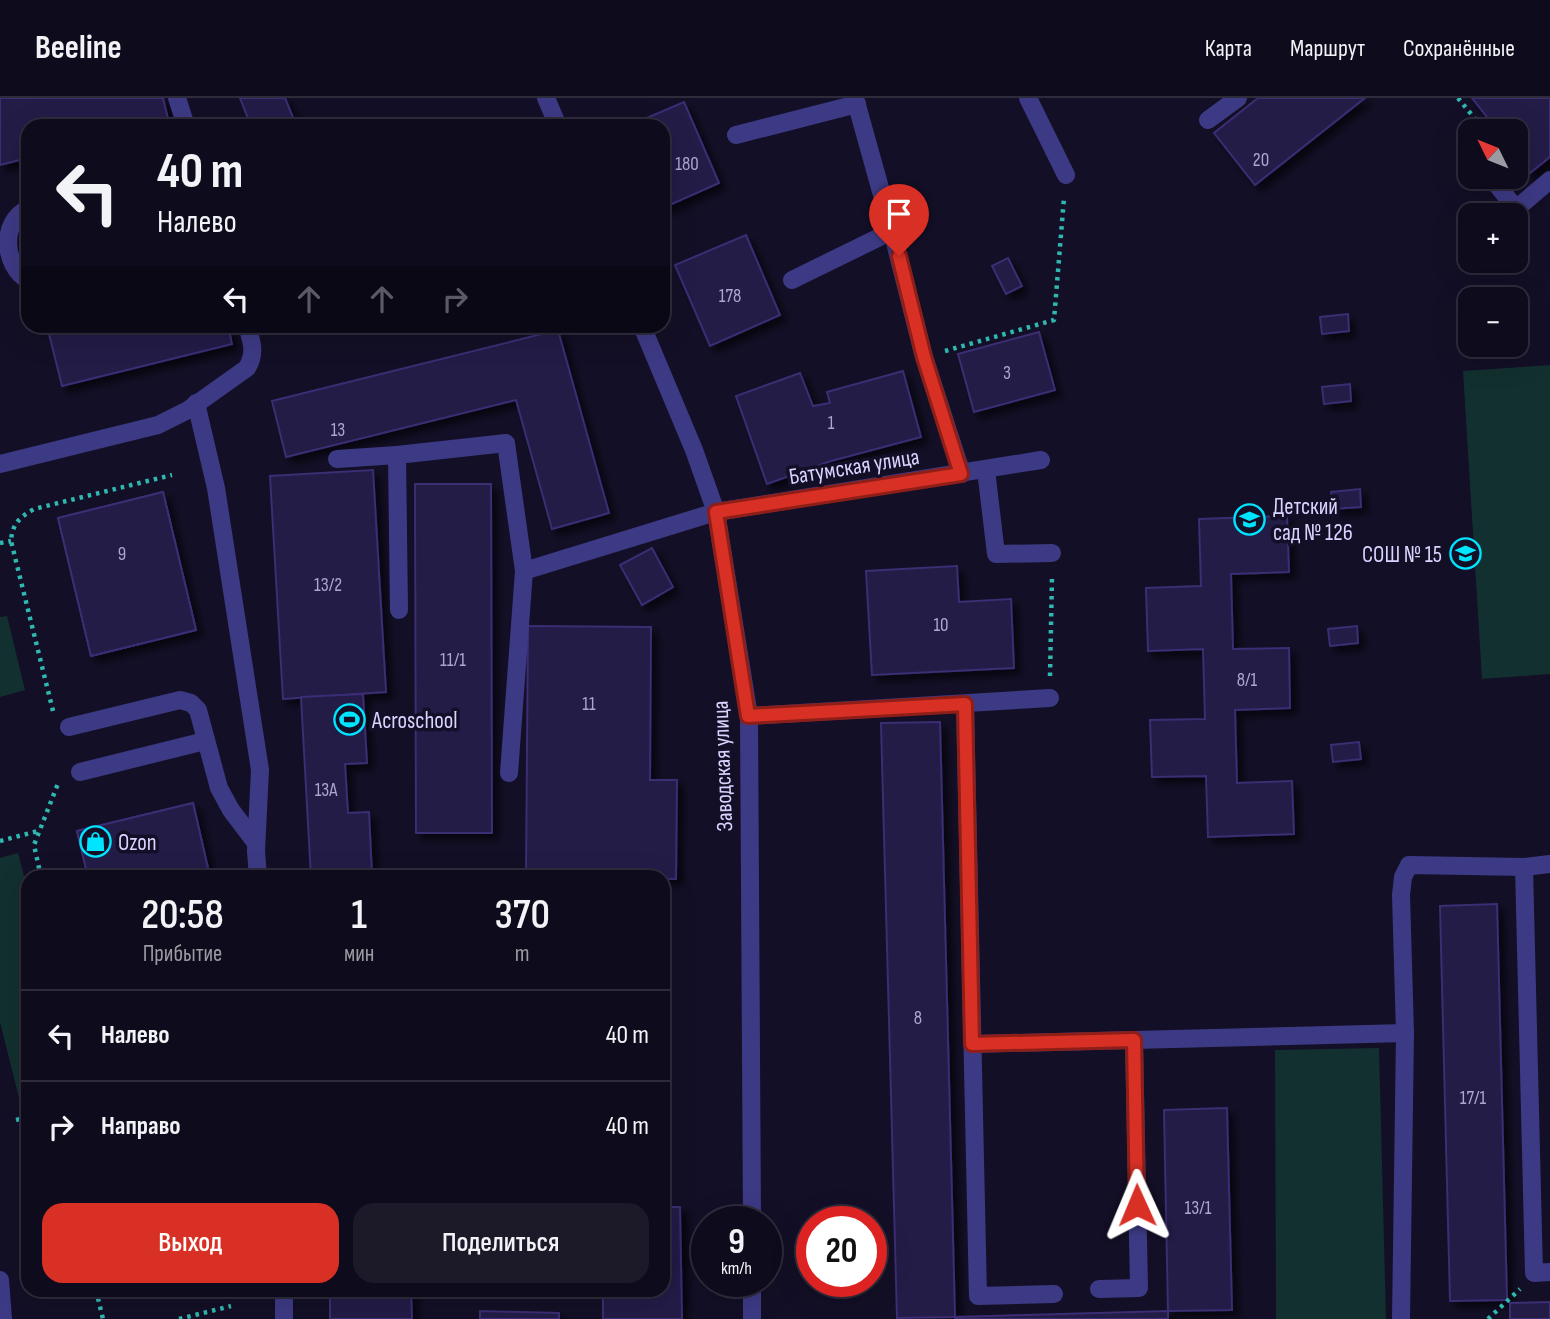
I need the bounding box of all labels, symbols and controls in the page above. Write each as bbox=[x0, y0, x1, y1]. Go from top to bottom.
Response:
text: Beeline bbox=[35, 28, 122, 68]
text: Карта bbox=[1205, 34, 1252, 63]
text: Маршрут bbox=[1290, 34, 1365, 63]
text: Сохранённые bbox=[1403, 34, 1515, 63]
north arrow bbox=[1458, 119, 1528, 189]
map controls bbox=[1458, 119, 1528, 357]
text: 40 m bbox=[157, 143, 243, 202]
icon: left bbox=[42, 147, 133, 238]
house number: 20 bbox=[1253, 149, 1269, 172]
house number: 180 bbox=[675, 153, 699, 176]
pin bbox=[869, 184, 929, 256]
icon: arrive bbox=[880, 195, 918, 233]
text: Налево bbox=[157, 203, 237, 242]
button: + bbox=[1458, 203, 1528, 273]
icon: left bbox=[217, 280, 255, 318]
icon: ahead bbox=[290, 280, 328, 318]
icon: ahead bbox=[363, 280, 401, 318]
icon: right bbox=[436, 280, 474, 318]
house number: 178 bbox=[719, 285, 741, 308]
button: − bbox=[1458, 287, 1528, 357]
house number: 3 bbox=[1003, 362, 1011, 385]
house number: 1 bbox=[828, 412, 835, 435]
house number: 13 bbox=[331, 419, 345, 442]
street label: Батумская улица bbox=[787, 443, 921, 491]
place label: Детский сад № 126 bbox=[1273, 493, 1353, 547]
school or university icon: Детский сад № 126 bbox=[1233, 502, 1267, 536]
school or university icon: СОШ № 15 bbox=[1448, 537, 1482, 571]
place label: СОШ № 15 bbox=[1362, 541, 1442, 569]
house number: 9 bbox=[118, 543, 126, 566]
house number: 13/2 bbox=[314, 574, 342, 597]
house number: 10 bbox=[933, 614, 949, 637]
house number: 11/1 bbox=[440, 649, 466, 672]
house number: 8/1 bbox=[1237, 669, 1258, 692]
house number: 11 bbox=[582, 693, 596, 716]
street label: Заводская улица bbox=[707, 700, 739, 832]
sports icon: Acroschool bbox=[332, 703, 366, 737]
place label: Acroschool bbox=[371, 707, 458, 735]
house number: 13А bbox=[315, 779, 338, 802]
shop icon: Ozon bbox=[78, 825, 112, 859]
place label: Ozon bbox=[118, 829, 157, 857]
text: 20:58 bbox=[141, 890, 224, 941]
text: 1 bbox=[351, 890, 367, 941]
text: 370 bbox=[495, 890, 550, 941]
text: Прибытие bbox=[143, 940, 222, 968]
text: мин bbox=[344, 940, 374, 968]
text: m bbox=[515, 940, 530, 968]
house number: 8 bbox=[914, 1007, 922, 1030]
icon: left bbox=[42, 1017, 80, 1055]
text: Налево bbox=[101, 1020, 170, 1051]
text: 40 m bbox=[606, 1020, 649, 1051]
house number: 17/1 bbox=[1460, 1087, 1486, 1110]
icon: right bbox=[42, 1108, 80, 1146]
text: Направо bbox=[101, 1111, 180, 1142]
text: 40 m bbox=[606, 1111, 649, 1142]
position arrow bbox=[1100, 1168, 1174, 1242]
house number: 13/1 bbox=[1185, 1197, 1212, 1220]
button: Выход bbox=[42, 1203, 339, 1283]
button: Поделиться bbox=[353, 1203, 649, 1283]
speed limit sign: 20 bbox=[796, 1206, 887, 1297]
text: 9 bbox=[728, 1221, 745, 1264]
text: km/h bbox=[721, 1258, 752, 1279]

